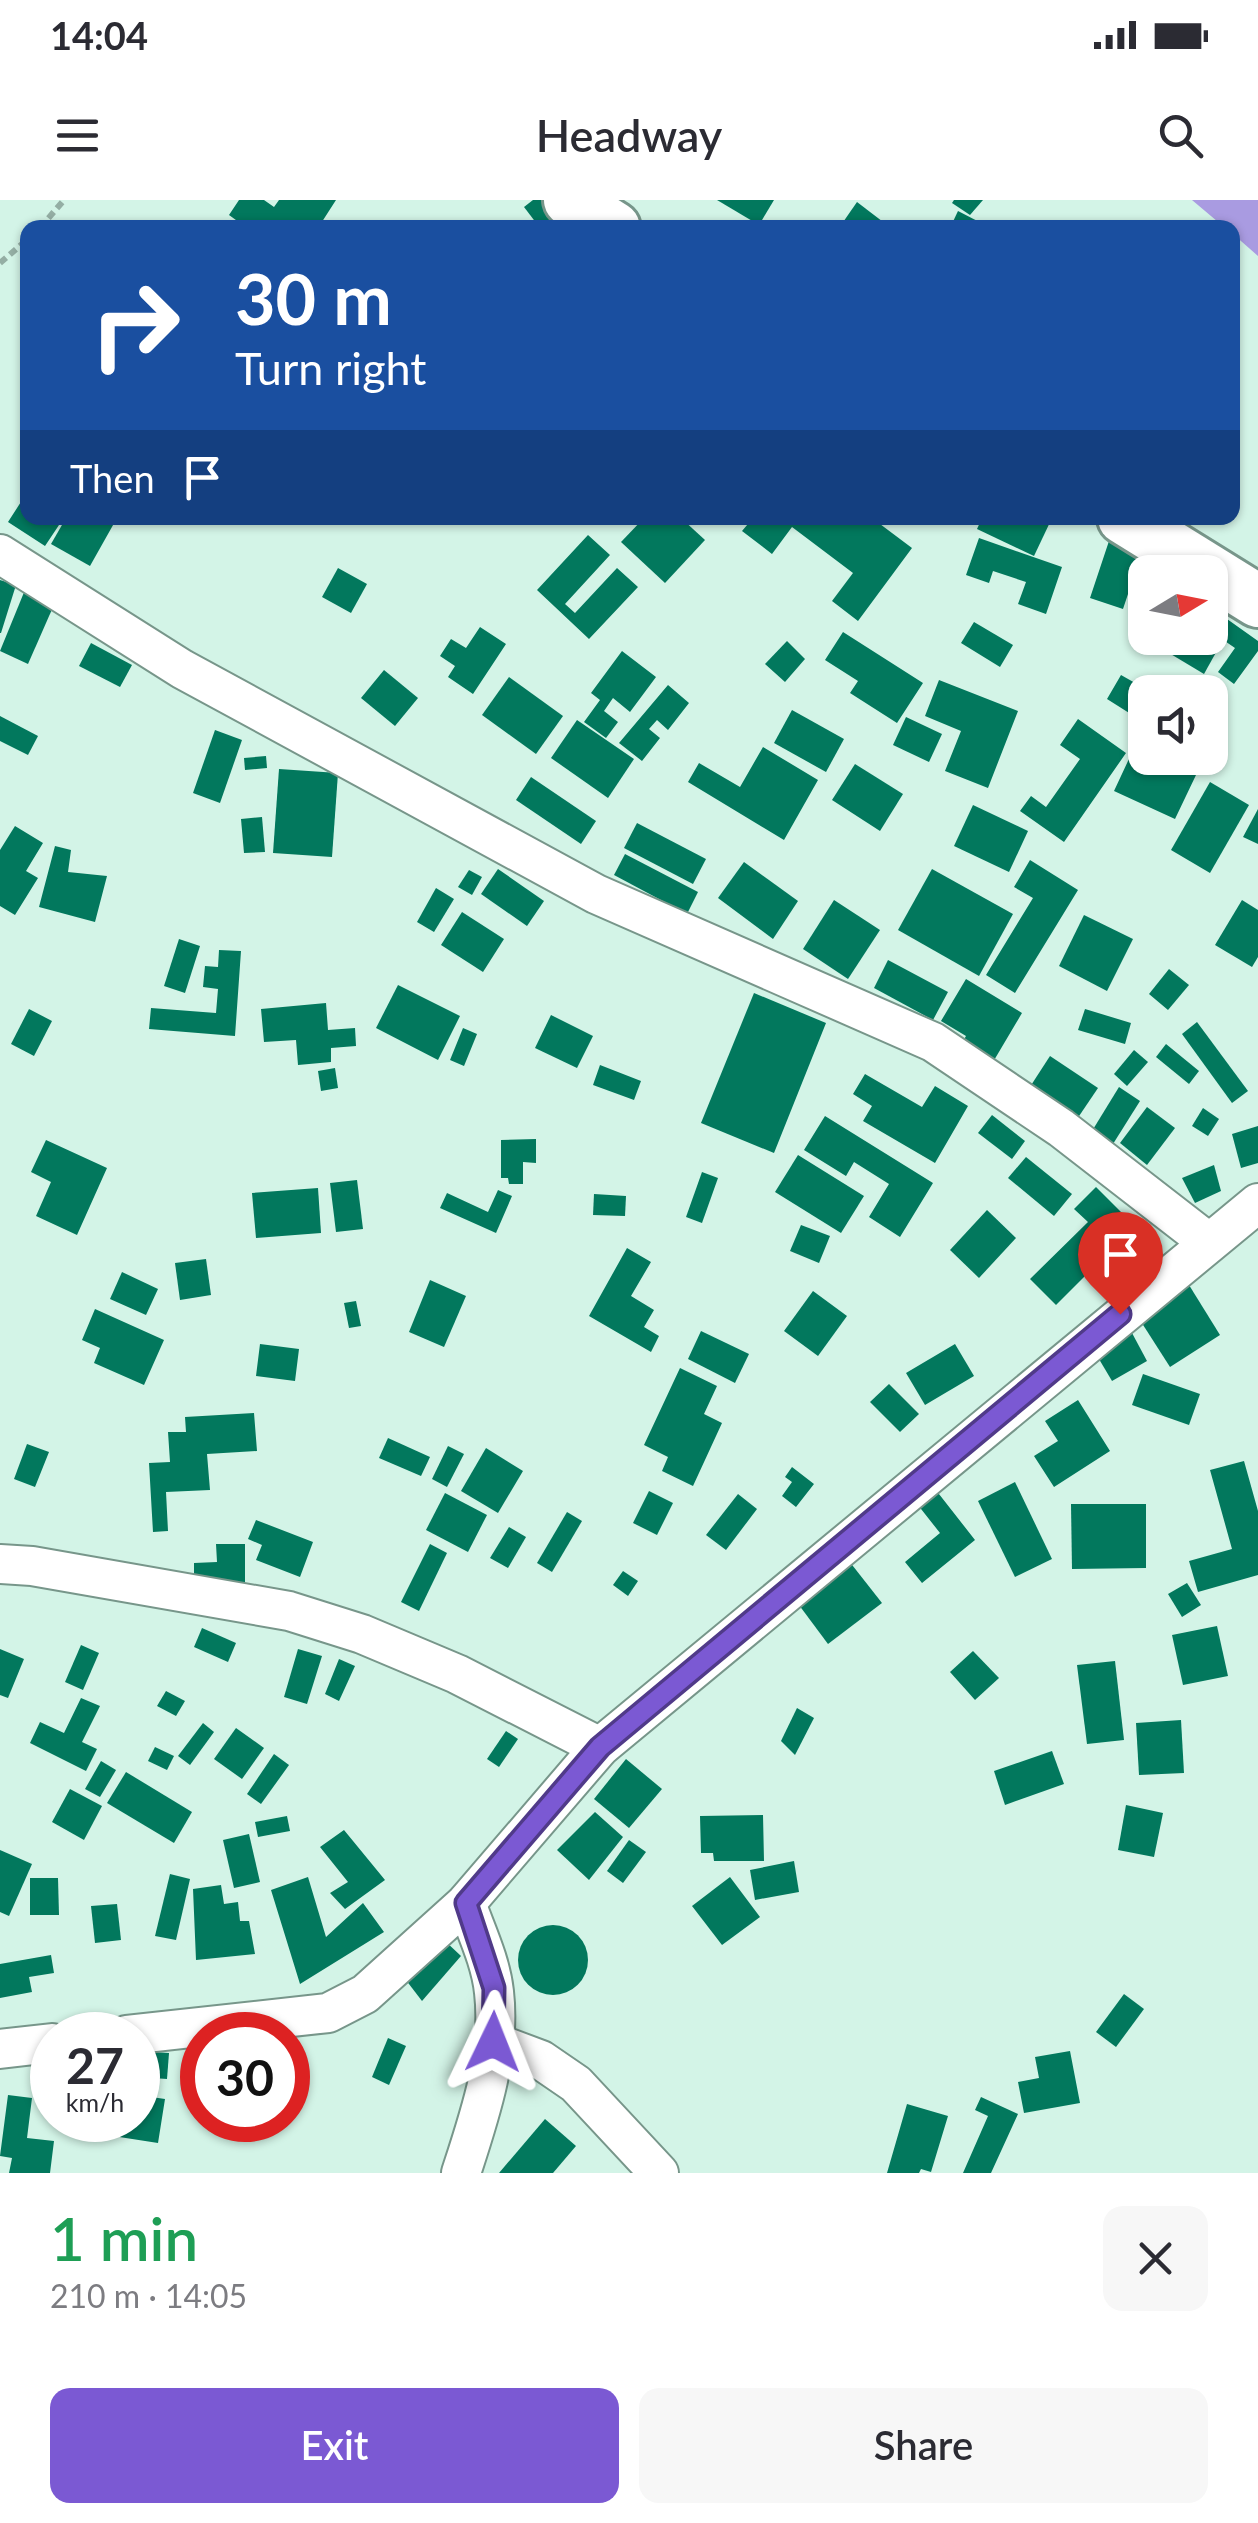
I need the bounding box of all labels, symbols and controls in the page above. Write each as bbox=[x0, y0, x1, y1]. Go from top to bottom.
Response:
text: 14:04 bbox=[50, 12, 148, 58]
icon: menu bbox=[50, 108, 105, 163]
text: Headway bbox=[536, 108, 722, 162]
icon: search bbox=[1153, 108, 1208, 163]
text: 30 m bbox=[235, 256, 392, 340]
icon: right bbox=[70, 260, 200, 390]
text: Turn right bbox=[235, 341, 426, 395]
icon: arrive bbox=[175, 450, 230, 505]
text: Then bbox=[70, 455, 155, 501]
north arrow bbox=[1128, 555, 1228, 655]
map controls bbox=[1128, 555, 1228, 775]
button: sound bbox=[1128, 675, 1228, 775]
pin bbox=[1078, 1212, 1163, 1315]
icon: arrive bbox=[1093, 1227, 1148, 1282]
position arrow bbox=[441, 1990, 545, 2094]
speed limit sign: 30 bbox=[180, 2012, 310, 2142]
text: 27 bbox=[66, 2035, 124, 2095]
text: km/h bbox=[66, 2087, 124, 2117]
text: 1 min bbox=[50, 2202, 198, 2274]
button: close bbox=[1103, 2206, 1208, 2311]
text: 210 m · 14:05 bbox=[50, 2276, 247, 2315]
button: Exit bbox=[50, 2388, 619, 2503]
button: Share bbox=[639, 2388, 1208, 2503]

